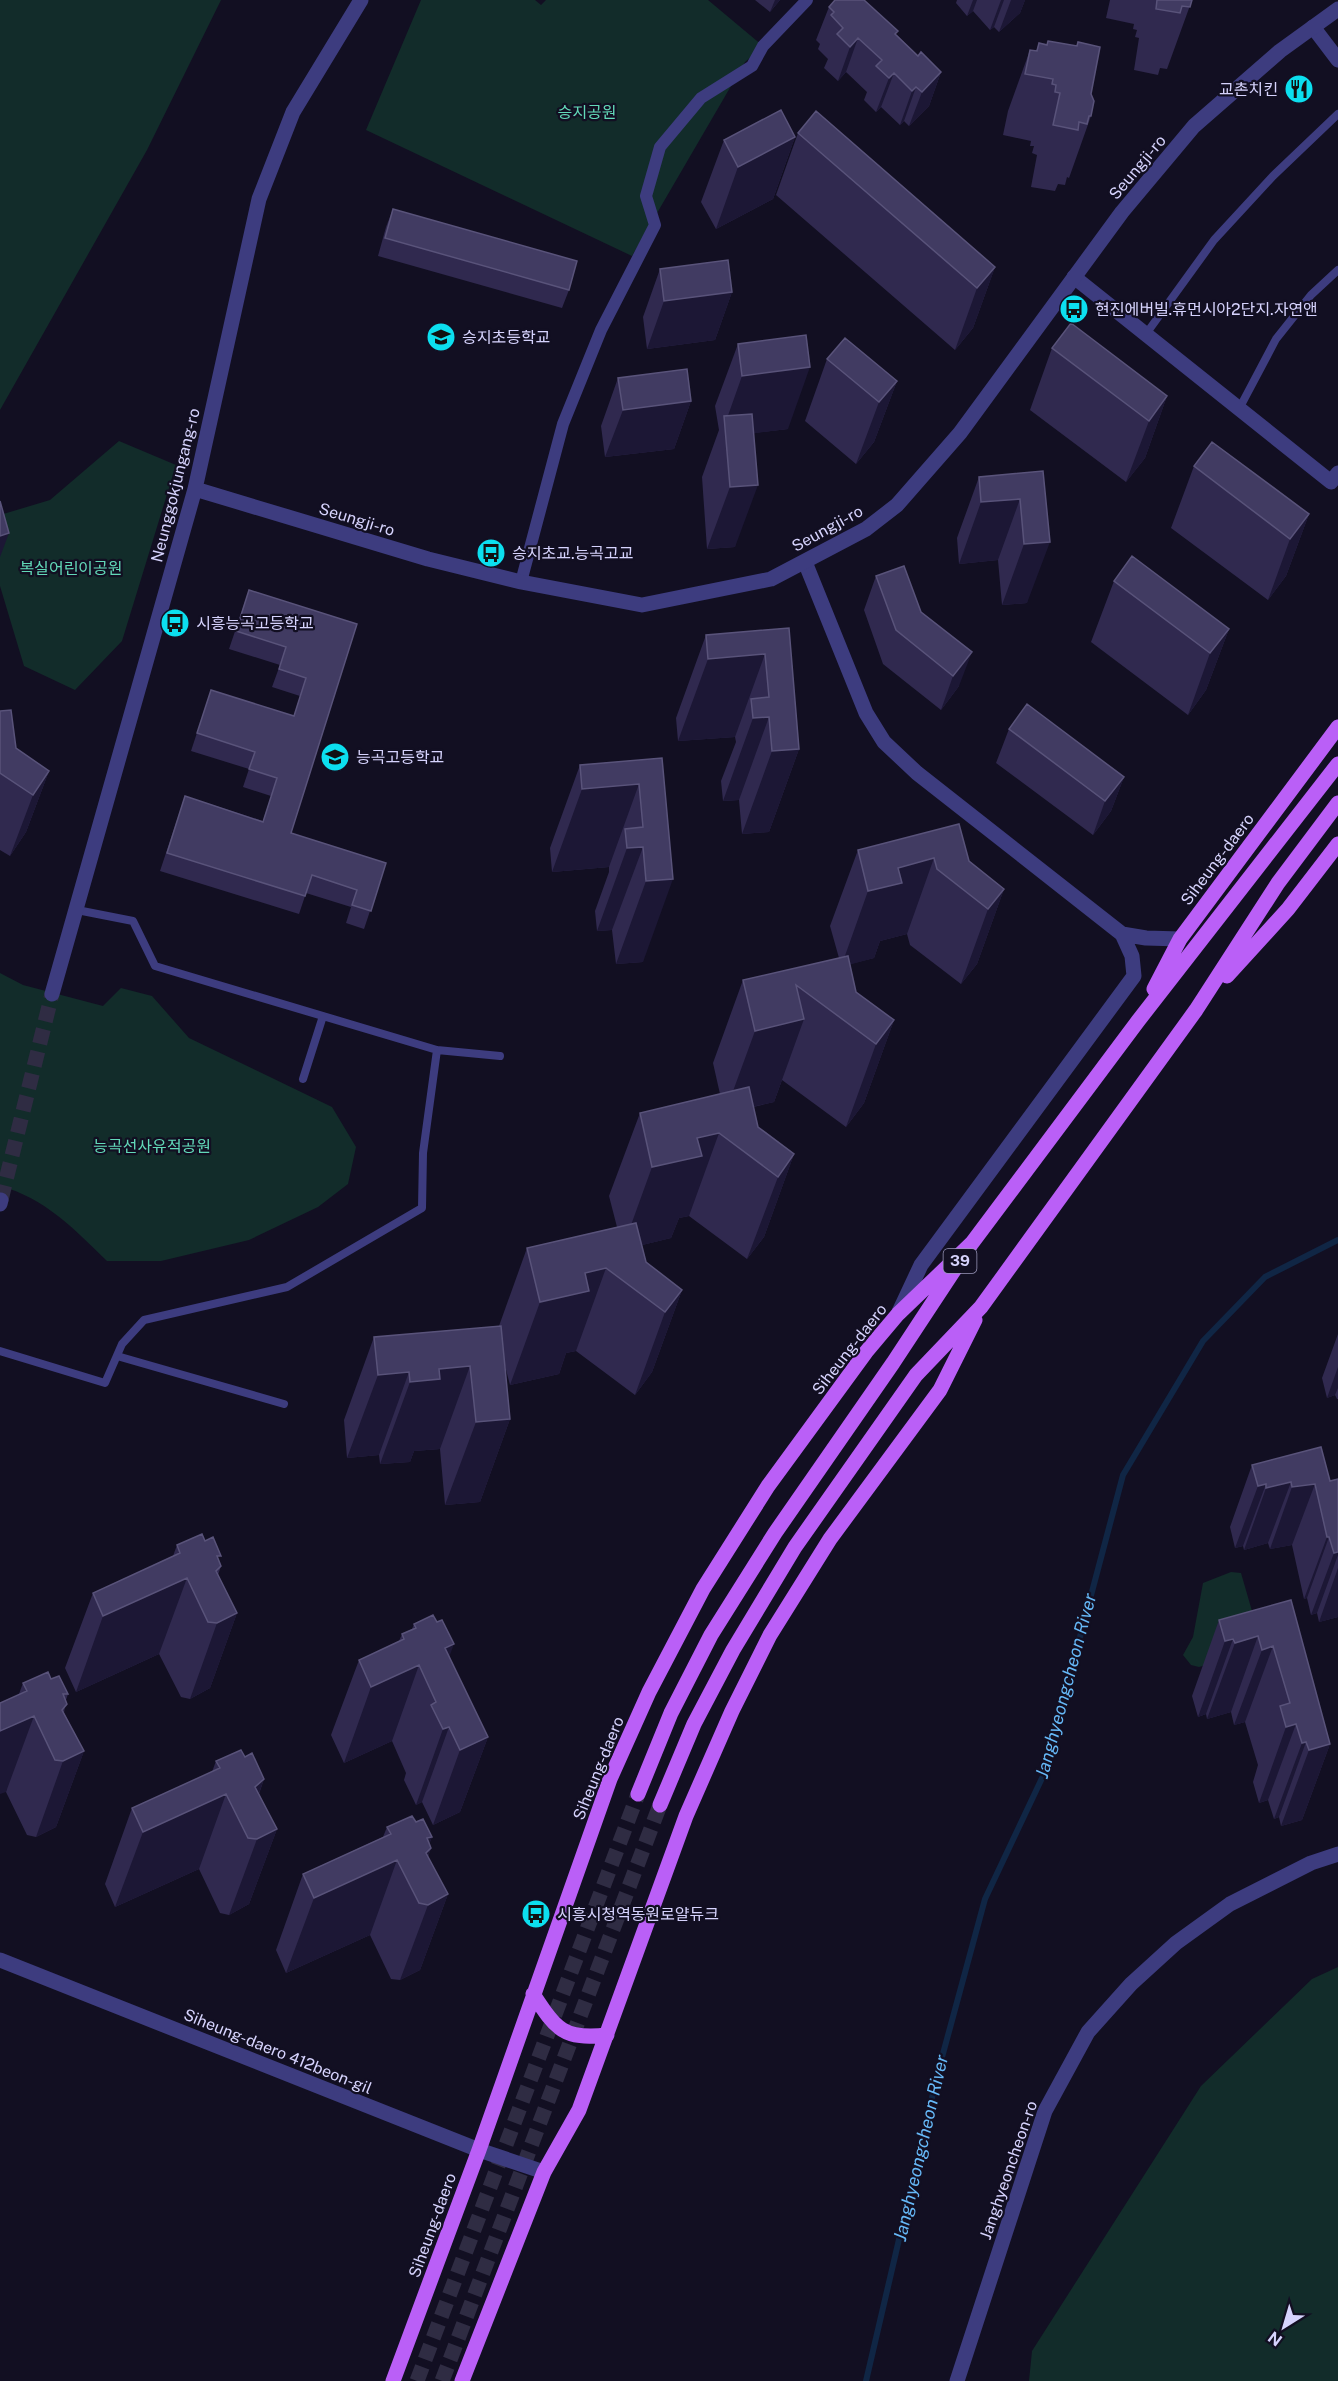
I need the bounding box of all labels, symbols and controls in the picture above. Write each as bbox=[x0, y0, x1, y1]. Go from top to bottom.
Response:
restaurant icon: 교촌치킨 bbox=[1283, 73, 1315, 105]
place label: 교촌치킨 bbox=[1219, 80, 1278, 99]
park label: 승지공원 bbox=[558, 103, 616, 122]
street label: Seungji-ro bbox=[1105, 131, 1170, 203]
bus stop icon: 현진에버빌.휴먼시아2단지.자연앤 bbox=[1058, 293, 1090, 325]
place label: 현진에버빌.휴먼시아2단지.자연앤 bbox=[1095, 300, 1318, 319]
school or university icon: 승지초등학교 bbox=[425, 321, 457, 353]
place label: 승지초등학교 bbox=[462, 328, 550, 347]
street label: Neunggokjungang-ro bbox=[147, 406, 204, 564]
street label: Seungji-ro bbox=[317, 499, 397, 540]
street label: Seungji-ro bbox=[788, 501, 866, 556]
bus stop icon: 승지초교.능곡고교 bbox=[475, 537, 507, 569]
place label: 승지초교.능곡고교 bbox=[512, 544, 633, 563]
park label: 복실어린이공원 bbox=[19, 559, 123, 578]
bus stop icon: 시흥능곡고등학교 bbox=[159, 607, 191, 639]
place label: 시흥능곡고등학교 bbox=[196, 614, 314, 633]
school or university icon: 능곡고등학교 bbox=[319, 741, 351, 773]
place label: 능곡고등학교 bbox=[356, 748, 444, 767]
street label: Siheung-daero bbox=[1177, 810, 1258, 909]
park label: 능곡선사유적공원 bbox=[93, 1137, 211, 1156]
road number: 39 bbox=[944, 1249, 976, 1273]
street label: Siheung-daero bbox=[808, 1300, 891, 1398]
water label: Janghyeongcheon River bbox=[1031, 1591, 1100, 1781]
street label: Siheung-daero bbox=[569, 1714, 628, 1823]
bus stop icon: 시흥시청역동원로얄듀크 bbox=[520, 1898, 552, 1930]
place label: 시흥시청역동원로얄듀크 bbox=[557, 1905, 719, 1924]
street label: Siheung-daero 412beon-gil bbox=[181, 2005, 375, 2098]
water label: Janghyeongcheon River bbox=[889, 2053, 952, 2243]
street label: Janghyeoncheon-ro bbox=[976, 2098, 1041, 2242]
street label: Siheung-daero bbox=[405, 2170, 460, 2280]
north arrow bbox=[1254, 2297, 1314, 2357]
text: N bbox=[1265, 2327, 1286, 2350]

